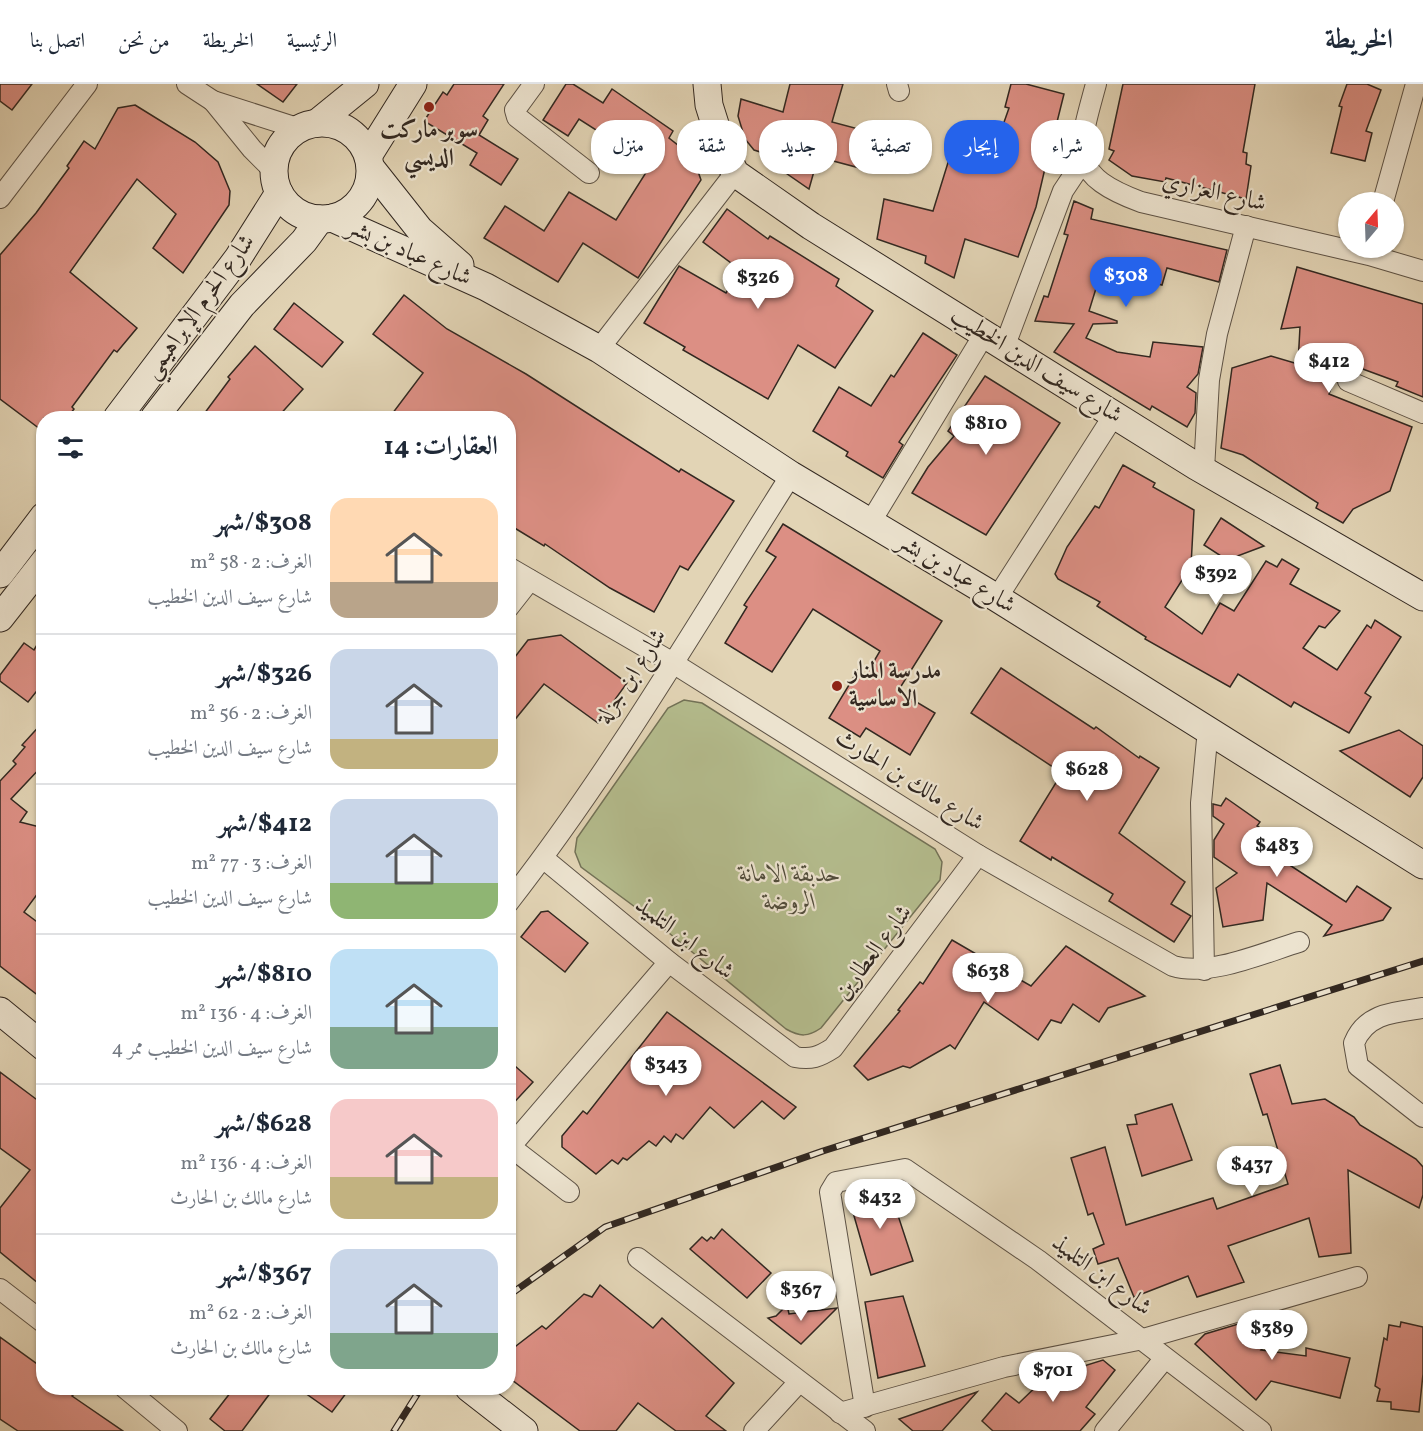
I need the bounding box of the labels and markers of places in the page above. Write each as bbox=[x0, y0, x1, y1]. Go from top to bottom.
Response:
marker: سوبر ماركت الديسي bbox=[422, 100, 436, 114]
place label: سوبر ماركت الديسي bbox=[380, 114, 478, 179]
pin: $308 bbox=[1090, 257, 1162, 308]
pin: $326 bbox=[722, 259, 794, 310]
pin: $412 bbox=[1293, 343, 1365, 394]
pin: $810 bbox=[950, 405, 1022, 456]
pin: $392 bbox=[1180, 555, 1252, 606]
place label: مدرسة المنار الاساسية bbox=[846, 655, 941, 717]
marker: مدرسة المنار الاساسية bbox=[830, 679, 844, 693]
pin: $628 bbox=[1051, 751, 1123, 802]
pin: $483 bbox=[1241, 827, 1313, 878]
pin: $638 bbox=[952, 953, 1024, 1004]
pin: $343 bbox=[630, 1046, 702, 1097]
pin: $437 bbox=[1216, 1146, 1288, 1197]
pin: $432 bbox=[844, 1179, 916, 1230]
pin: $367 bbox=[765, 1271, 837, 1322]
pin: $389 bbox=[1236, 1310, 1308, 1361]
pin: $701 bbox=[1017, 1352, 1089, 1403]

